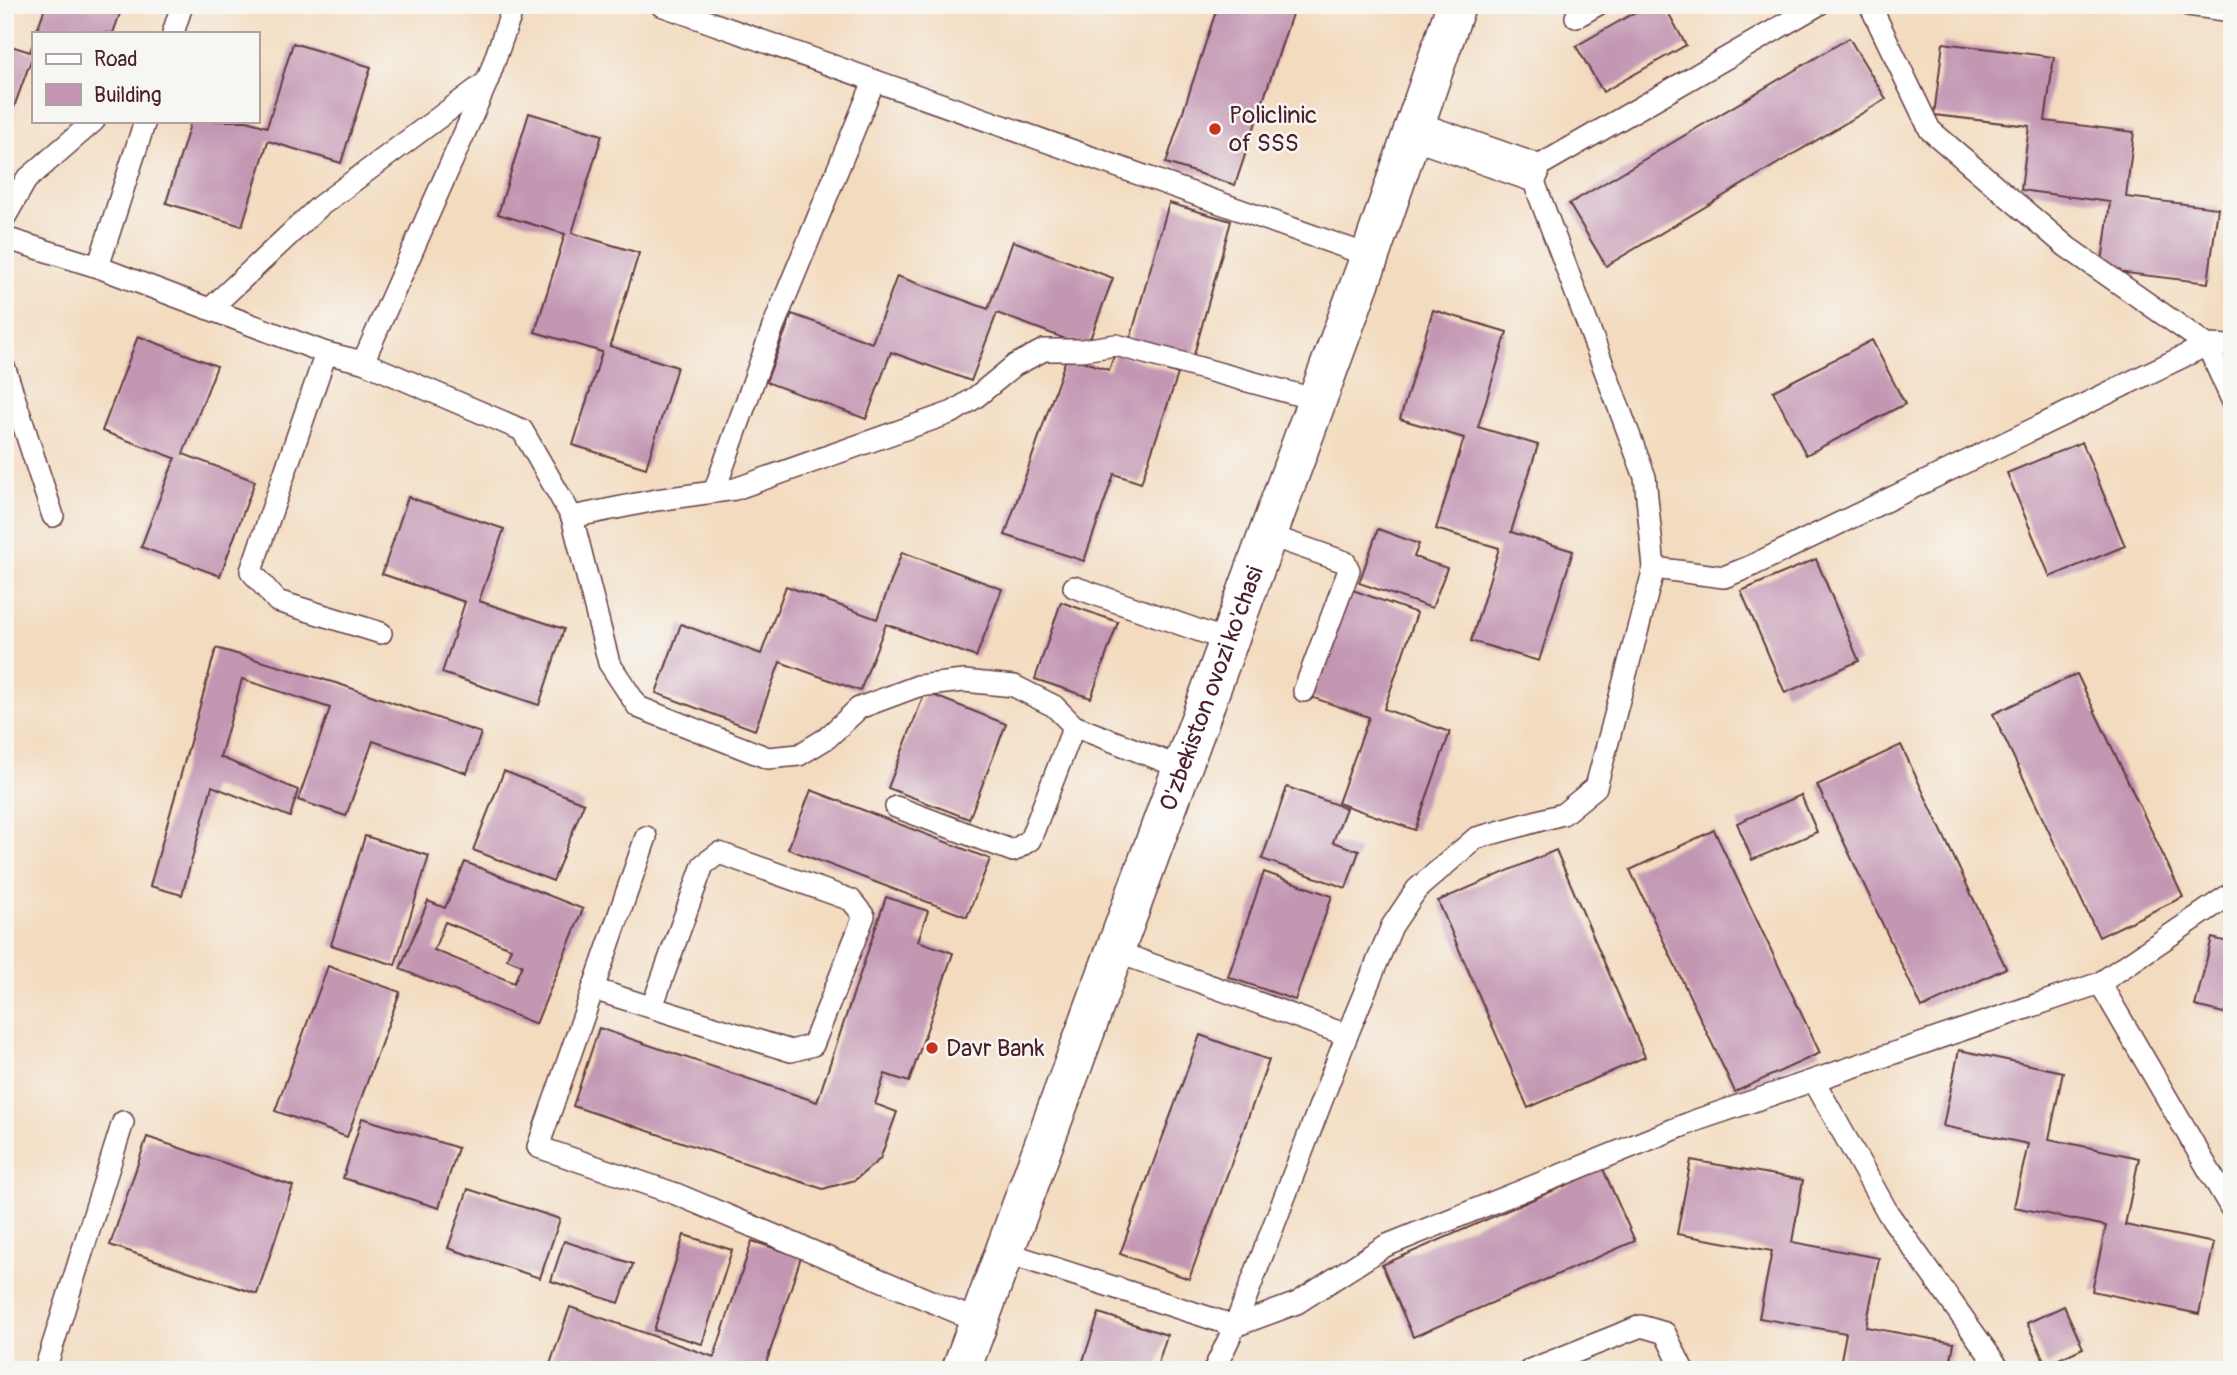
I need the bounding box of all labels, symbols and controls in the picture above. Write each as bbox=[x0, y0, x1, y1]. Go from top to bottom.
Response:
legend bbox=[32, 32, 259, 122]
text: Road bbox=[94, 46, 138, 73]
text: Building bbox=[94, 82, 161, 109]
place label: Policlinic of SSS bbox=[1229, 101, 1317, 158]
marker: Policlinic of SSS bbox=[1207, 121, 1223, 137]
street label: O'zbekiston ovozi ko'chasi bbox=[1154, 562, 1270, 815]
place label: Davr Bank bbox=[946, 1034, 1044, 1063]
marker: Davr Bank bbox=[924, 1040, 940, 1056]

